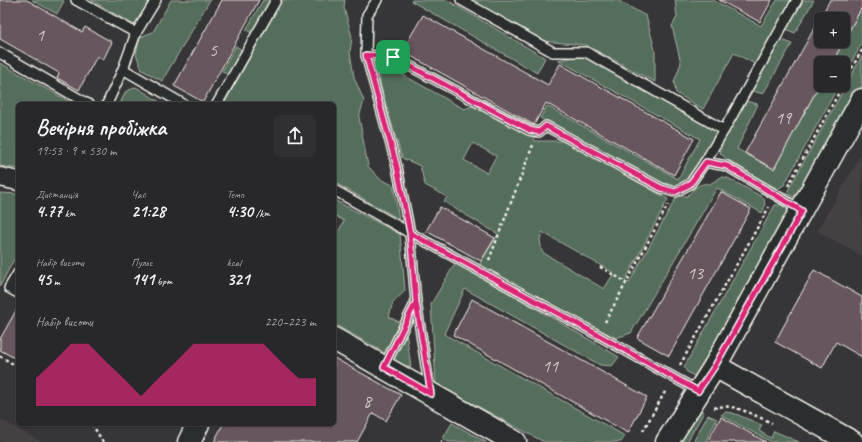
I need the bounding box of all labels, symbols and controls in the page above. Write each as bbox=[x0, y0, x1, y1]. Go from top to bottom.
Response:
map controls bbox=[814, 12, 850, 92]
button: + bbox=[814, 12, 850, 48]
house number: 1 bbox=[36, 24, 45, 46]
house number: 5 bbox=[209, 39, 218, 61]
pin bbox=[376, 40, 410, 74]
icon: arrive bbox=[382, 46, 404, 68]
button: − bbox=[814, 56, 850, 92]
house number: 19 bbox=[775, 107, 793, 129]
text: Вечірня пробіжка bbox=[36, 114, 166, 142]
button: share bbox=[274, 115, 316, 157]
text: 19:53 · 9 × 530 m bbox=[36, 143, 117, 159]
text: Дистанція bbox=[36, 187, 78, 201]
text: Час bbox=[131, 187, 146, 201]
text: Темп bbox=[227, 187, 244, 201]
text: 4.77 bbox=[36, 201, 62, 222]
text: 21:28 bbox=[131, 201, 165, 222]
text: 4:30 bbox=[227, 201, 253, 222]
text: km bbox=[62, 206, 76, 220]
text: /km bbox=[253, 206, 270, 220]
text: Набір висоти bbox=[36, 255, 84, 269]
text: Пульс bbox=[131, 255, 153, 269]
text: kcal bbox=[227, 255, 241, 269]
house number: 13 bbox=[687, 262, 705, 284]
text: 45 bbox=[36, 269, 51, 290]
text: 141 bbox=[131, 269, 154, 290]
text: 321 bbox=[227, 269, 250, 290]
text: m bbox=[51, 274, 60, 288]
text: bpm bbox=[154, 274, 172, 288]
text: Набір висоти bbox=[36, 314, 93, 330]
text: 220–223 m bbox=[265, 314, 316, 330]
house number: 11 bbox=[542, 355, 559, 377]
house number: 8 bbox=[363, 390, 373, 412]

